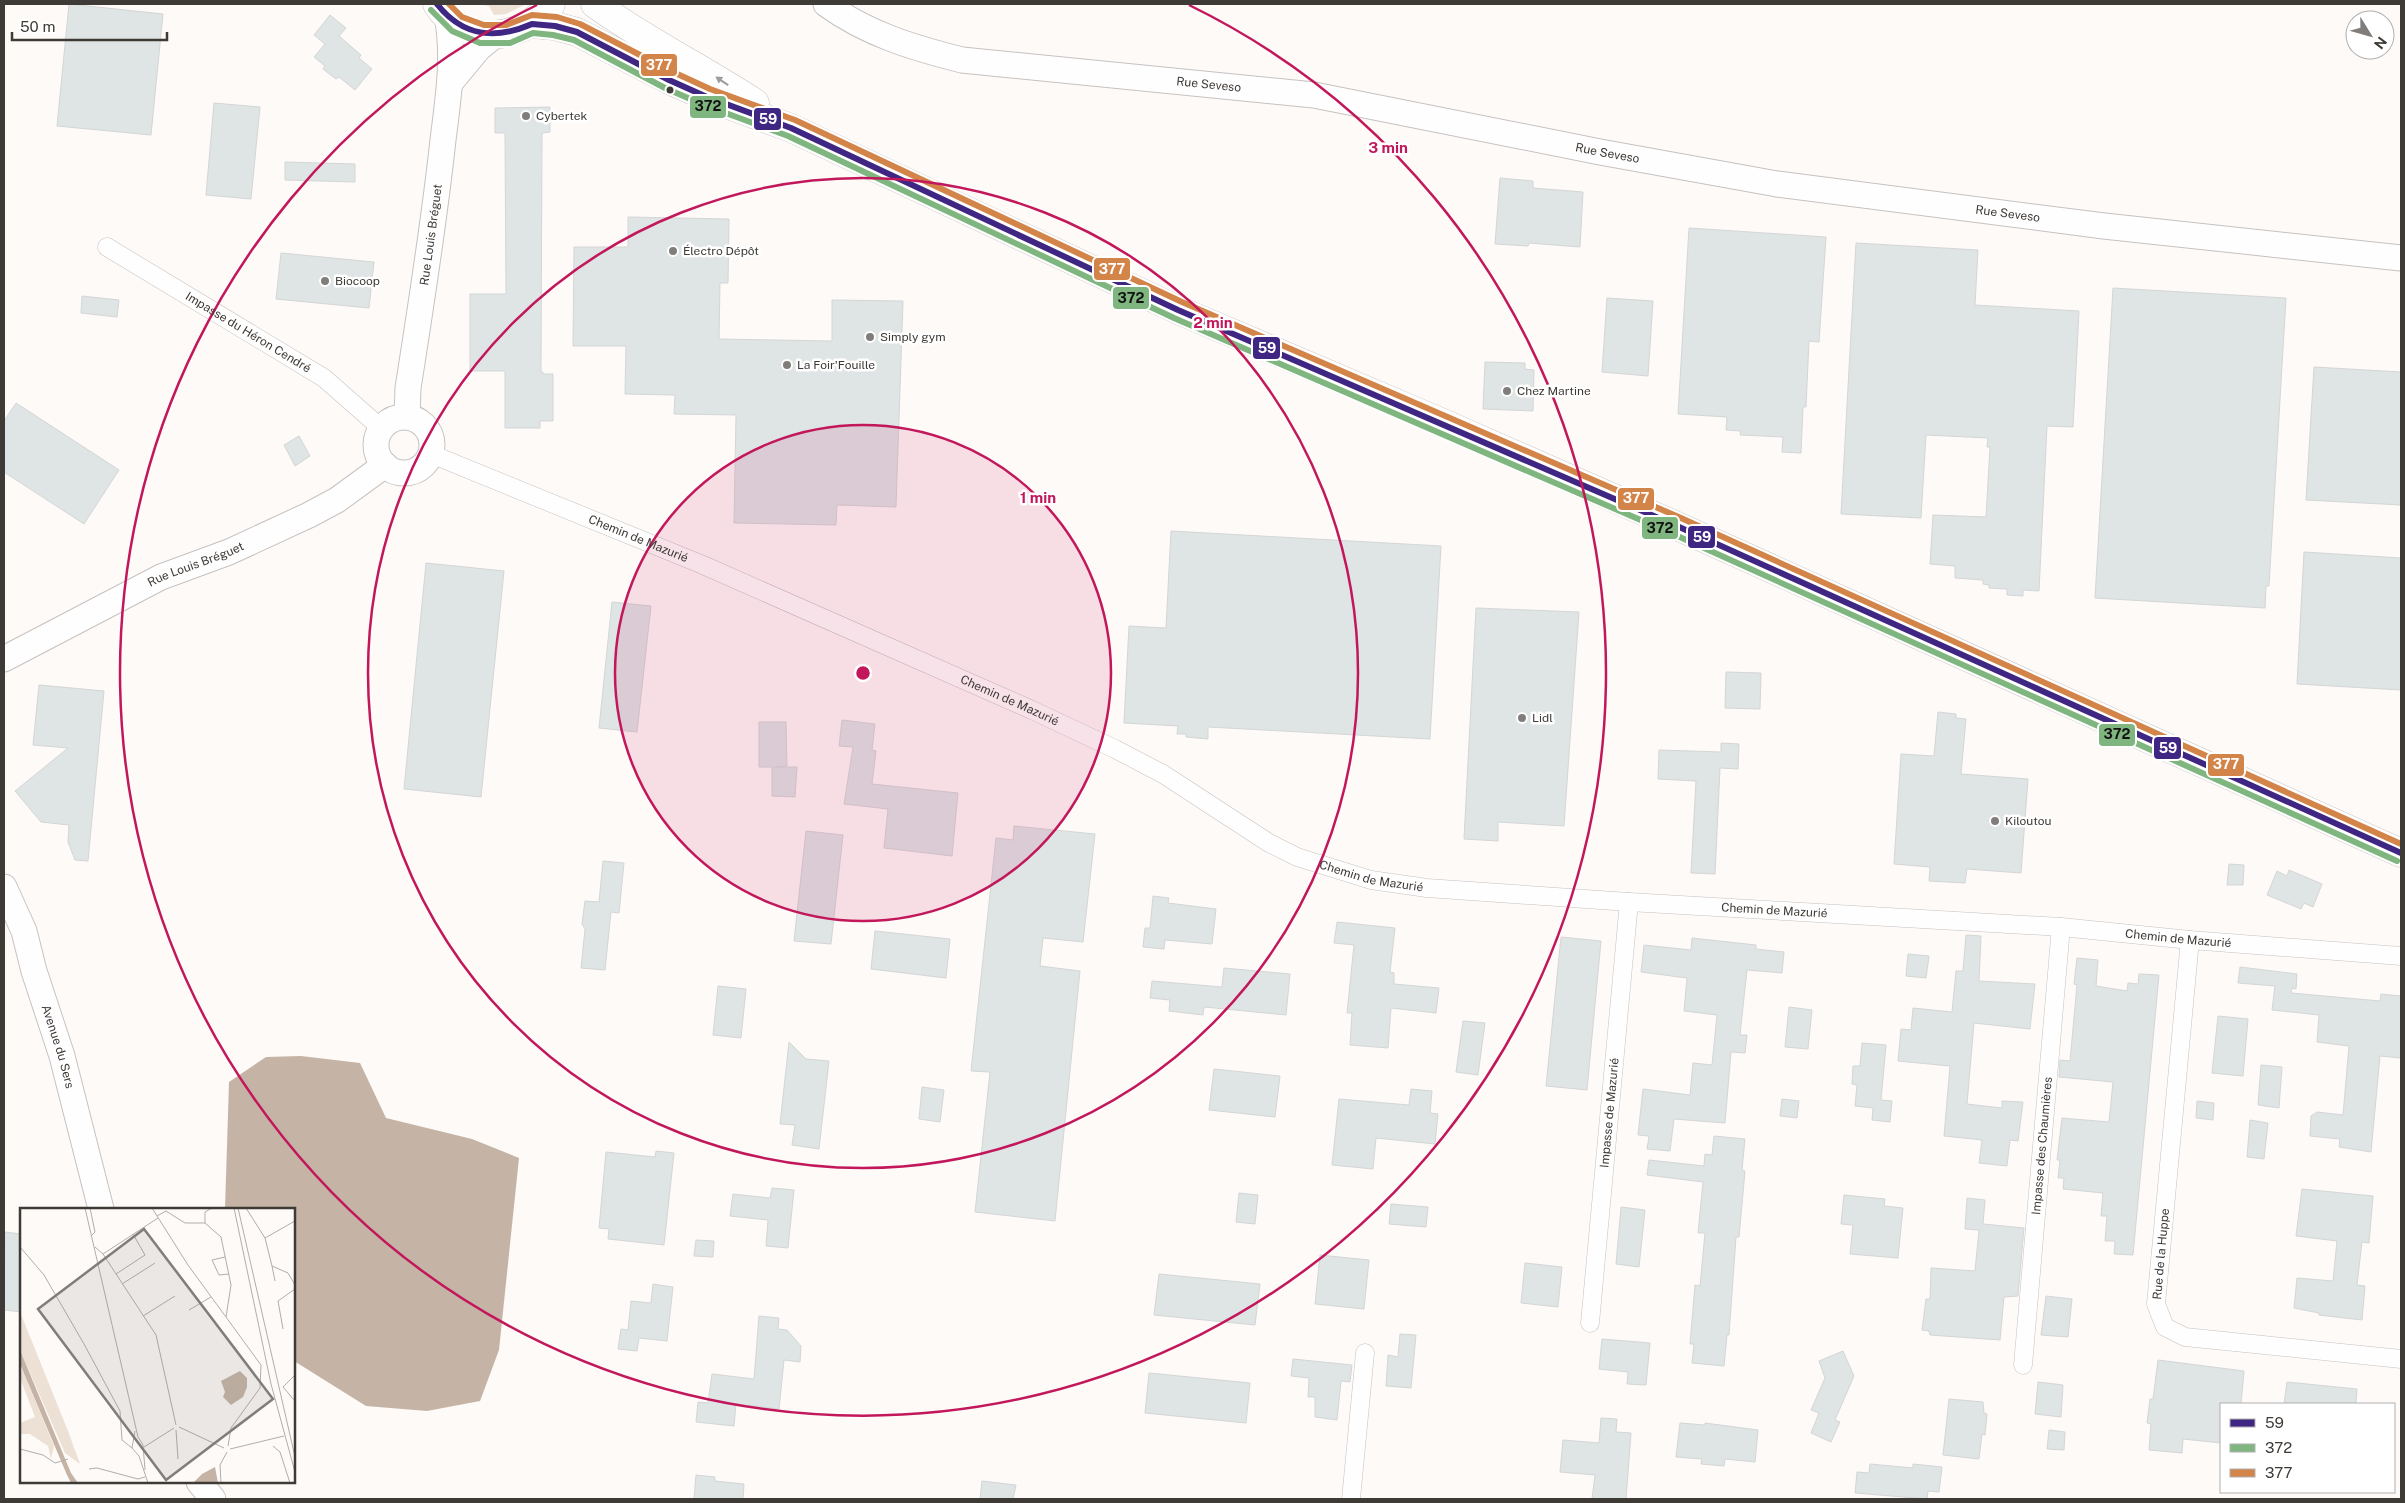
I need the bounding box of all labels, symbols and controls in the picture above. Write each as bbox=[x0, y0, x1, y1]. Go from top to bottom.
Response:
scale bar bbox=[12, 10, 168, 42]
north arrow bbox=[2345, 10, 2395, 60]
text: 50 m bbox=[20, 18, 55, 35]
text: N bbox=[2371, 34, 2390, 52]
line badge: 377 bbox=[640, 53, 678, 77]
text: 377 bbox=[646, 57, 673, 73]
street label: Rue Seveso bbox=[1176, 74, 1242, 95]
one-way arrow bbox=[715, 76, 728, 86]
unlabelled marker bbox=[665, 85, 675, 95]
line badge: 372 bbox=[689, 95, 727, 119]
text: 372 bbox=[695, 98, 721, 114]
line badge: 59 bbox=[753, 107, 782, 131]
place label: Cybertek bbox=[536, 109, 587, 123]
marker: Cybertek bbox=[520, 110, 532, 122]
text: 59 bbox=[759, 111, 777, 127]
text: 3 min bbox=[1368, 139, 1408, 156]
street label: Rue Seveso bbox=[1574, 140, 1641, 166]
street label: Rue Louis Bréguet bbox=[417, 183, 445, 286]
street label: Rue Seveso bbox=[1975, 203, 2041, 225]
place label: Électro Dépôt bbox=[683, 244, 759, 258]
marker: Électro Dépôt bbox=[667, 245, 679, 257]
line badge: 377 bbox=[1093, 257, 1131, 281]
text: 377 bbox=[1099, 261, 1126, 277]
place label: Biocoop bbox=[335, 274, 380, 288]
marker: Biocoop bbox=[319, 275, 331, 287]
line badge: 372 bbox=[1112, 286, 1150, 310]
street label: Impasse du Héron Cendré bbox=[183, 289, 314, 376]
text: 372 bbox=[1118, 290, 1144, 306]
text: 2 min bbox=[1193, 314, 1233, 331]
place label: Simply gym bbox=[880, 330, 946, 344]
marker: Simply gym bbox=[864, 331, 876, 343]
line badge: 59 bbox=[1252, 336, 1281, 360]
text: 59 bbox=[1258, 340, 1276, 356]
place label: La Foir'Fouille bbox=[797, 358, 875, 372]
marker: La Foir'Fouille bbox=[781, 359, 793, 371]
place label: Chez Martine bbox=[1517, 384, 1591, 398]
marker: Chez Martine bbox=[1501, 385, 1513, 397]
line badge: 377 bbox=[1617, 487, 1655, 511]
text: 1 min bbox=[1020, 489, 1056, 506]
text: 377 bbox=[1623, 490, 1650, 506]
street label: Chemin de Mazurié bbox=[586, 512, 691, 565]
line badge: 372 bbox=[1641, 516, 1679, 540]
text: 372 bbox=[1647, 520, 1673, 536]
line badge: 59 bbox=[1687, 525, 1716, 549]
text: 59 bbox=[1693, 529, 1711, 545]
street label: Rue Louis Bréguet bbox=[145, 539, 246, 590]
centre of rings bbox=[854, 664, 872, 682]
street label: Chemin de Mazurié bbox=[958, 672, 1061, 729]
place label: Lidl bbox=[1532, 711, 1553, 725]
marker: Lidl bbox=[1516, 712, 1528, 724]
line badge: 372 bbox=[2098, 723, 2136, 747]
text: 372 bbox=[2104, 726, 2130, 742]
line badge: 59 bbox=[2153, 736, 2182, 760]
text: 59 bbox=[2159, 740, 2177, 756]
line badge: 377 bbox=[2207, 753, 2245, 777]
text: 377 bbox=[2213, 756, 2240, 772]
place label: Kiloutou bbox=[2005, 814, 2052, 828]
marker: Kiloutou bbox=[1989, 815, 2001, 827]
street label: Chemin de Mazurié bbox=[1318, 857, 1424, 894]
street label: Chemin de Mazurié bbox=[1721, 900, 1828, 920]
street label: Chemin de Mazurié bbox=[2125, 927, 2232, 950]
street label: Avenue du Sers bbox=[39, 1003, 77, 1090]
street label: Impasse de Mazurié bbox=[1597, 1057, 1622, 1169]
street label: Impasse des Chaumières bbox=[2029, 1076, 2055, 1215]
inset map bbox=[20, 1208, 295, 1483]
street label: Rue de la Huppe bbox=[2150, 1208, 2172, 1300]
legend bbox=[2220, 1403, 2395, 1493]
text: 59 bbox=[2265, 1414, 2284, 1431]
text: 372 bbox=[2265, 1439, 2292, 1456]
text: 377 bbox=[2265, 1464, 2292, 1481]

